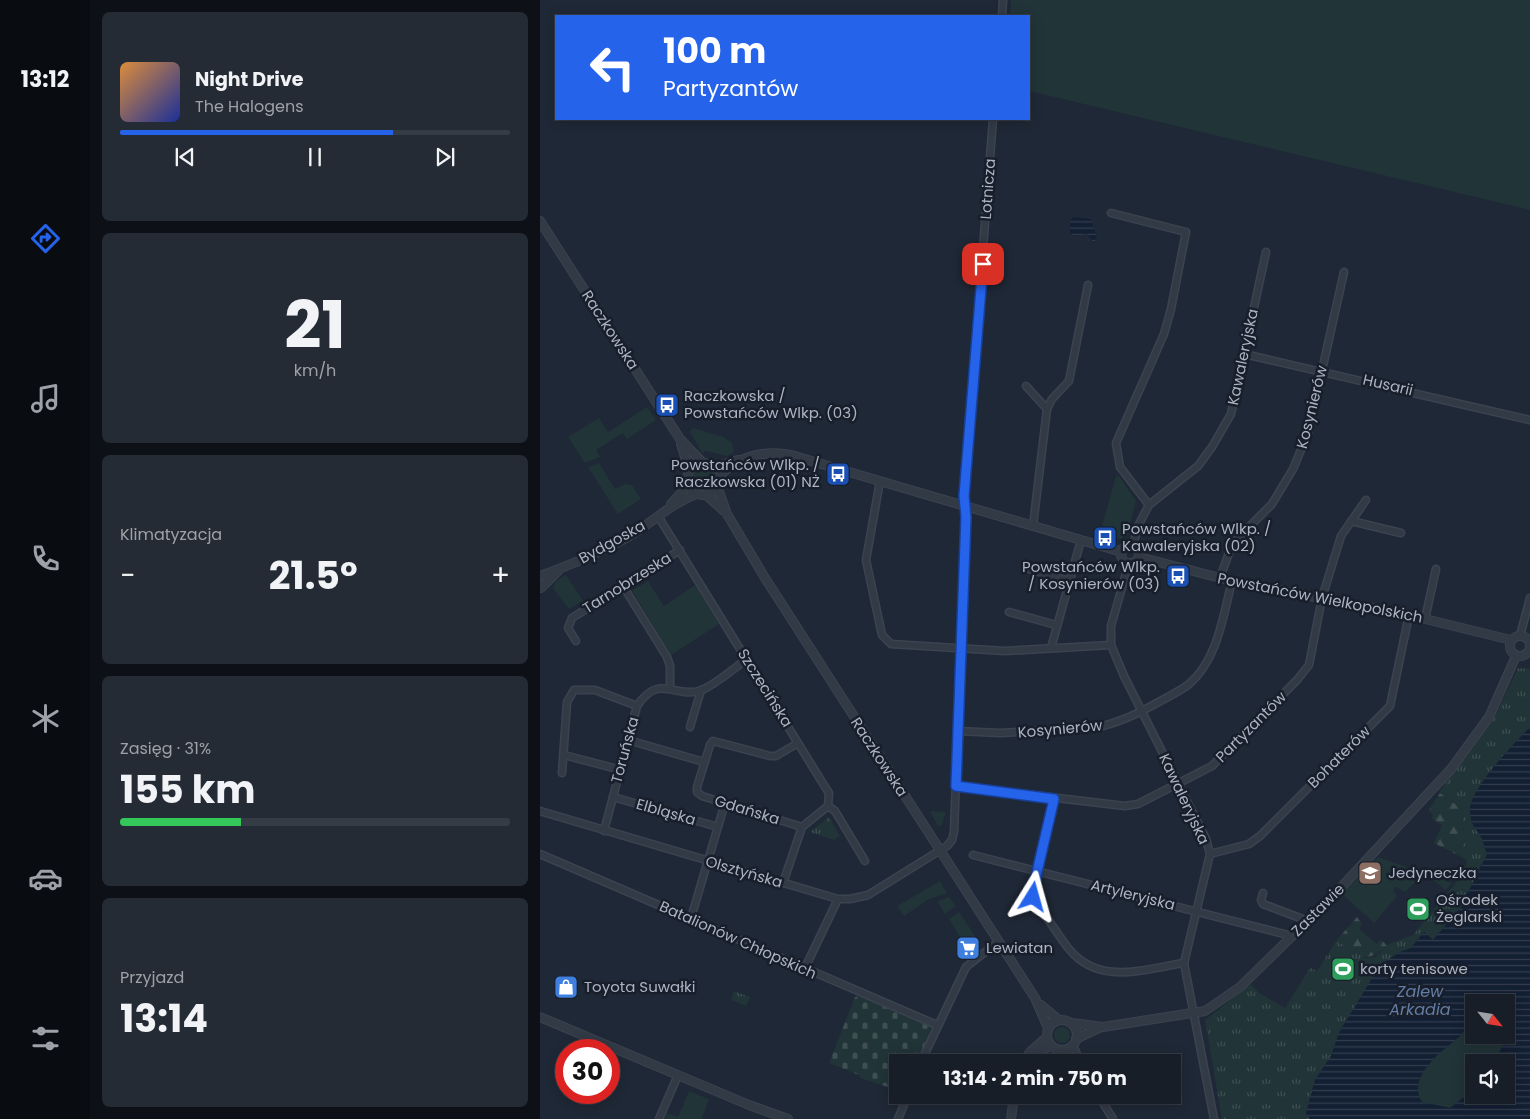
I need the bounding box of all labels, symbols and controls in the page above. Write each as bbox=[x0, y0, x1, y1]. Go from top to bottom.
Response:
text: 100 m bbox=[663, 26, 766, 75]
icon: left bbox=[580, 35, 645, 100]
text: 13:12 bbox=[21, 64, 69, 95]
text: Night Drive bbox=[195, 66, 304, 93]
text: Partyzantów bbox=[663, 73, 798, 104]
text: The Halogens bbox=[195, 95, 303, 118]
icon: previous bbox=[171, 143, 199, 171]
icon: pause bbox=[301, 143, 329, 171]
icon: next bbox=[431, 143, 459, 171]
street label: Lotnicza bbox=[975, 158, 1000, 220]
icon: directions bbox=[28, 221, 63, 256]
pin bbox=[962, 243, 1004, 285]
icon: arrive bbox=[969, 250, 997, 278]
text: 21 bbox=[284, 280, 346, 371]
street label: Raczkowska bbox=[577, 286, 644, 373]
street label: Kawaleryjska bbox=[1222, 307, 1263, 407]
text: km/h bbox=[294, 359, 336, 382]
street label: Kosynierów bbox=[1291, 362, 1332, 451]
street label: Husarii bbox=[1361, 369, 1415, 400]
icon: music bbox=[28, 381, 63, 416]
place label: Raczkowska / Powstańców Wlkp. (03) bbox=[684, 385, 858, 423]
bus stop icon: Raczkowska / Powstańców Wlkp. (03) bbox=[654, 392, 680, 418]
place label: Powstańców Wlkp. / Raczkowska (01) NŻ bbox=[671, 454, 820, 492]
bus stop icon: Powstańców Wlkp. / Raczkowska (01) NŻ bbox=[825, 461, 851, 487]
street label: Bydgoska bbox=[575, 515, 649, 568]
place label: Powstańców Wlkp. / Kawaleryjska (02) bbox=[1122, 518, 1271, 556]
text: Klimatyzacja bbox=[120, 523, 222, 546]
bus stop icon: Powstańców Wlkp. / Kawaleryjska (02) bbox=[1092, 525, 1118, 551]
icon: phone bbox=[28, 541, 63, 576]
street label: Tarnobrzeska bbox=[579, 547, 675, 618]
text: 21.5° bbox=[269, 549, 358, 602]
text: − bbox=[120, 556, 135, 595]
text: + bbox=[491, 556, 510, 595]
place label: Powstańców Wlkp. / Kosynierów (03) bbox=[1022, 556, 1160, 594]
bus stop icon: Powstańców Wlkp. / Kosynierów (03) bbox=[1165, 563, 1191, 589]
street label: Powstańców Wielkopolskich bbox=[1216, 567, 1425, 628]
street label: Szczecińska bbox=[733, 644, 798, 731]
street label: Partyzantów bbox=[1211, 686, 1291, 767]
icon: climate bbox=[28, 701, 63, 736]
street label: Raczkowska bbox=[846, 713, 913, 800]
street label: Toruńska bbox=[606, 714, 643, 786]
street label: Kosynierów bbox=[1017, 714, 1104, 743]
street label: Bohaterów bbox=[1303, 720, 1375, 793]
text: Zasięg · 31% bbox=[120, 737, 211, 760]
street label: Kawaleryjska bbox=[1154, 750, 1215, 848]
text: 155 km bbox=[120, 763, 255, 816]
street label: Gdańska bbox=[712, 790, 782, 829]
street label: Elbląska bbox=[634, 793, 698, 830]
street label: Olsztyńska bbox=[703, 850, 785, 893]
school or university icon: Jedyneczka bbox=[1357, 860, 1383, 886]
icon: car bbox=[28, 861, 63, 896]
place label: Jedyneczka bbox=[1388, 862, 1477, 883]
position arrow bbox=[1006, 870, 1058, 922]
street label: Artyleryjska bbox=[1089, 874, 1177, 915]
street label: Zastawie bbox=[1287, 879, 1349, 941]
place label: Ośrodek Żeglarski bbox=[1436, 889, 1502, 927]
street label: Batalionów Chłopskich bbox=[656, 895, 820, 984]
sports icon: Ośrodek Żeglarski bbox=[1405, 896, 1431, 922]
supermarket icon: Lewiatan bbox=[955, 935, 981, 961]
place label: Lewiatan bbox=[986, 937, 1053, 958]
sports icon: korty tenisowe bbox=[1330, 956, 1356, 982]
place label: korty tenisowe bbox=[1360, 958, 1468, 979]
text: Przyjazd bbox=[120, 966, 184, 989]
shop icon: Toyota Suwałki bbox=[553, 974, 579, 1000]
place label: Toyota Suwałki bbox=[584, 976, 695, 997]
water label: Zalew Arkadia bbox=[1388, 980, 1451, 1021]
text: 13:14 bbox=[120, 992, 208, 1045]
north arrow bbox=[1465, 994, 1515, 1044]
map controls bbox=[1465, 994, 1515, 1104]
icon: filters bbox=[28, 1021, 63, 1056]
speed limit sign: 30 bbox=[555, 1039, 620, 1104]
button: sound bbox=[1465, 1054, 1515, 1104]
text: 13:14 · 2 min · 750 m bbox=[943, 1065, 1127, 1092]

